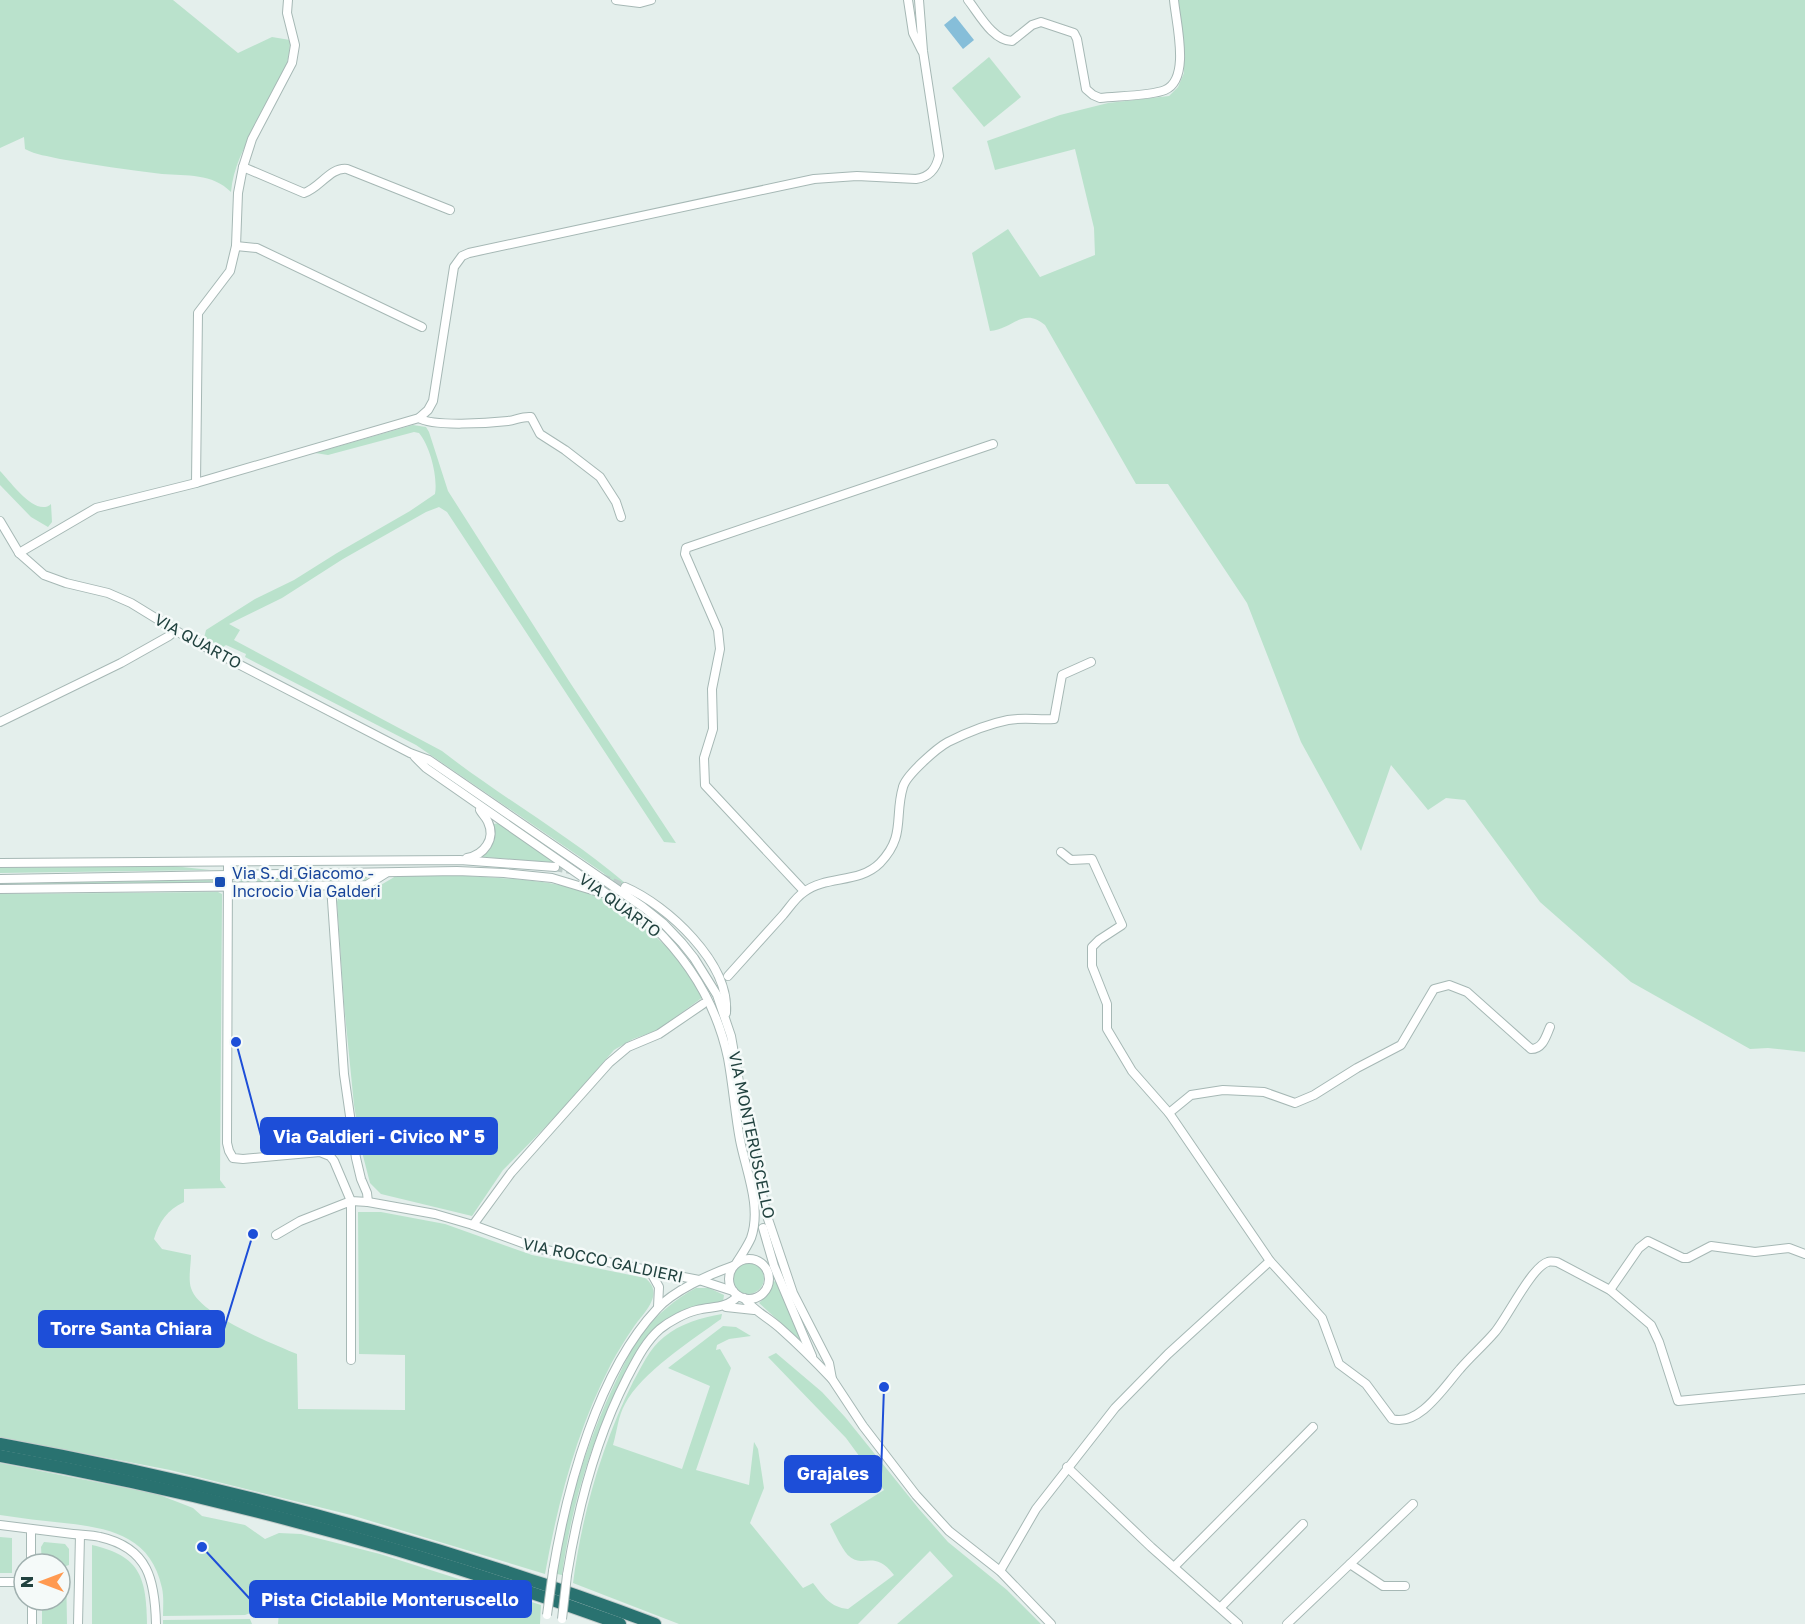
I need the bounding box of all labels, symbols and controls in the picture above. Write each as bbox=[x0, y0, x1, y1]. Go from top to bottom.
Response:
street label: VIA QUARTO bbox=[151, 609, 245, 673]
place label: Via S. di Giacomo - Incrocio Via Galderi bbox=[232, 863, 381, 901]
street label: VIA QUARTO bbox=[575, 869, 665, 941]
marker: Via S. di Giacomo - Incrocio Via Galderi bbox=[213, 875, 227, 889]
street label: VIA MONTERUSCELLO bbox=[724, 1049, 780, 1221]
callout: Via Galdieri - Civico N° 5 bbox=[261, 1118, 497, 1154]
text: Via Galdieri - Civico N° 5 bbox=[273, 1125, 485, 1147]
street label: VIA ROCCO GALDIERI bbox=[521, 1233, 685, 1287]
callout: Torre Santa Chiara bbox=[39, 1311, 224, 1347]
text: Torre Santa Chiara bbox=[50, 1317, 212, 1339]
callout: Grajales bbox=[785, 1456, 881, 1492]
text: Grajales bbox=[797, 1462, 869, 1484]
north arrow bbox=[12, 1552, 72, 1612]
text: N bbox=[17, 1576, 37, 1588]
callout: Pista Ciclabile Monteruscello bbox=[250, 1581, 531, 1617]
text: Pista Ciclabile Monteruscello bbox=[261, 1588, 519, 1610]

